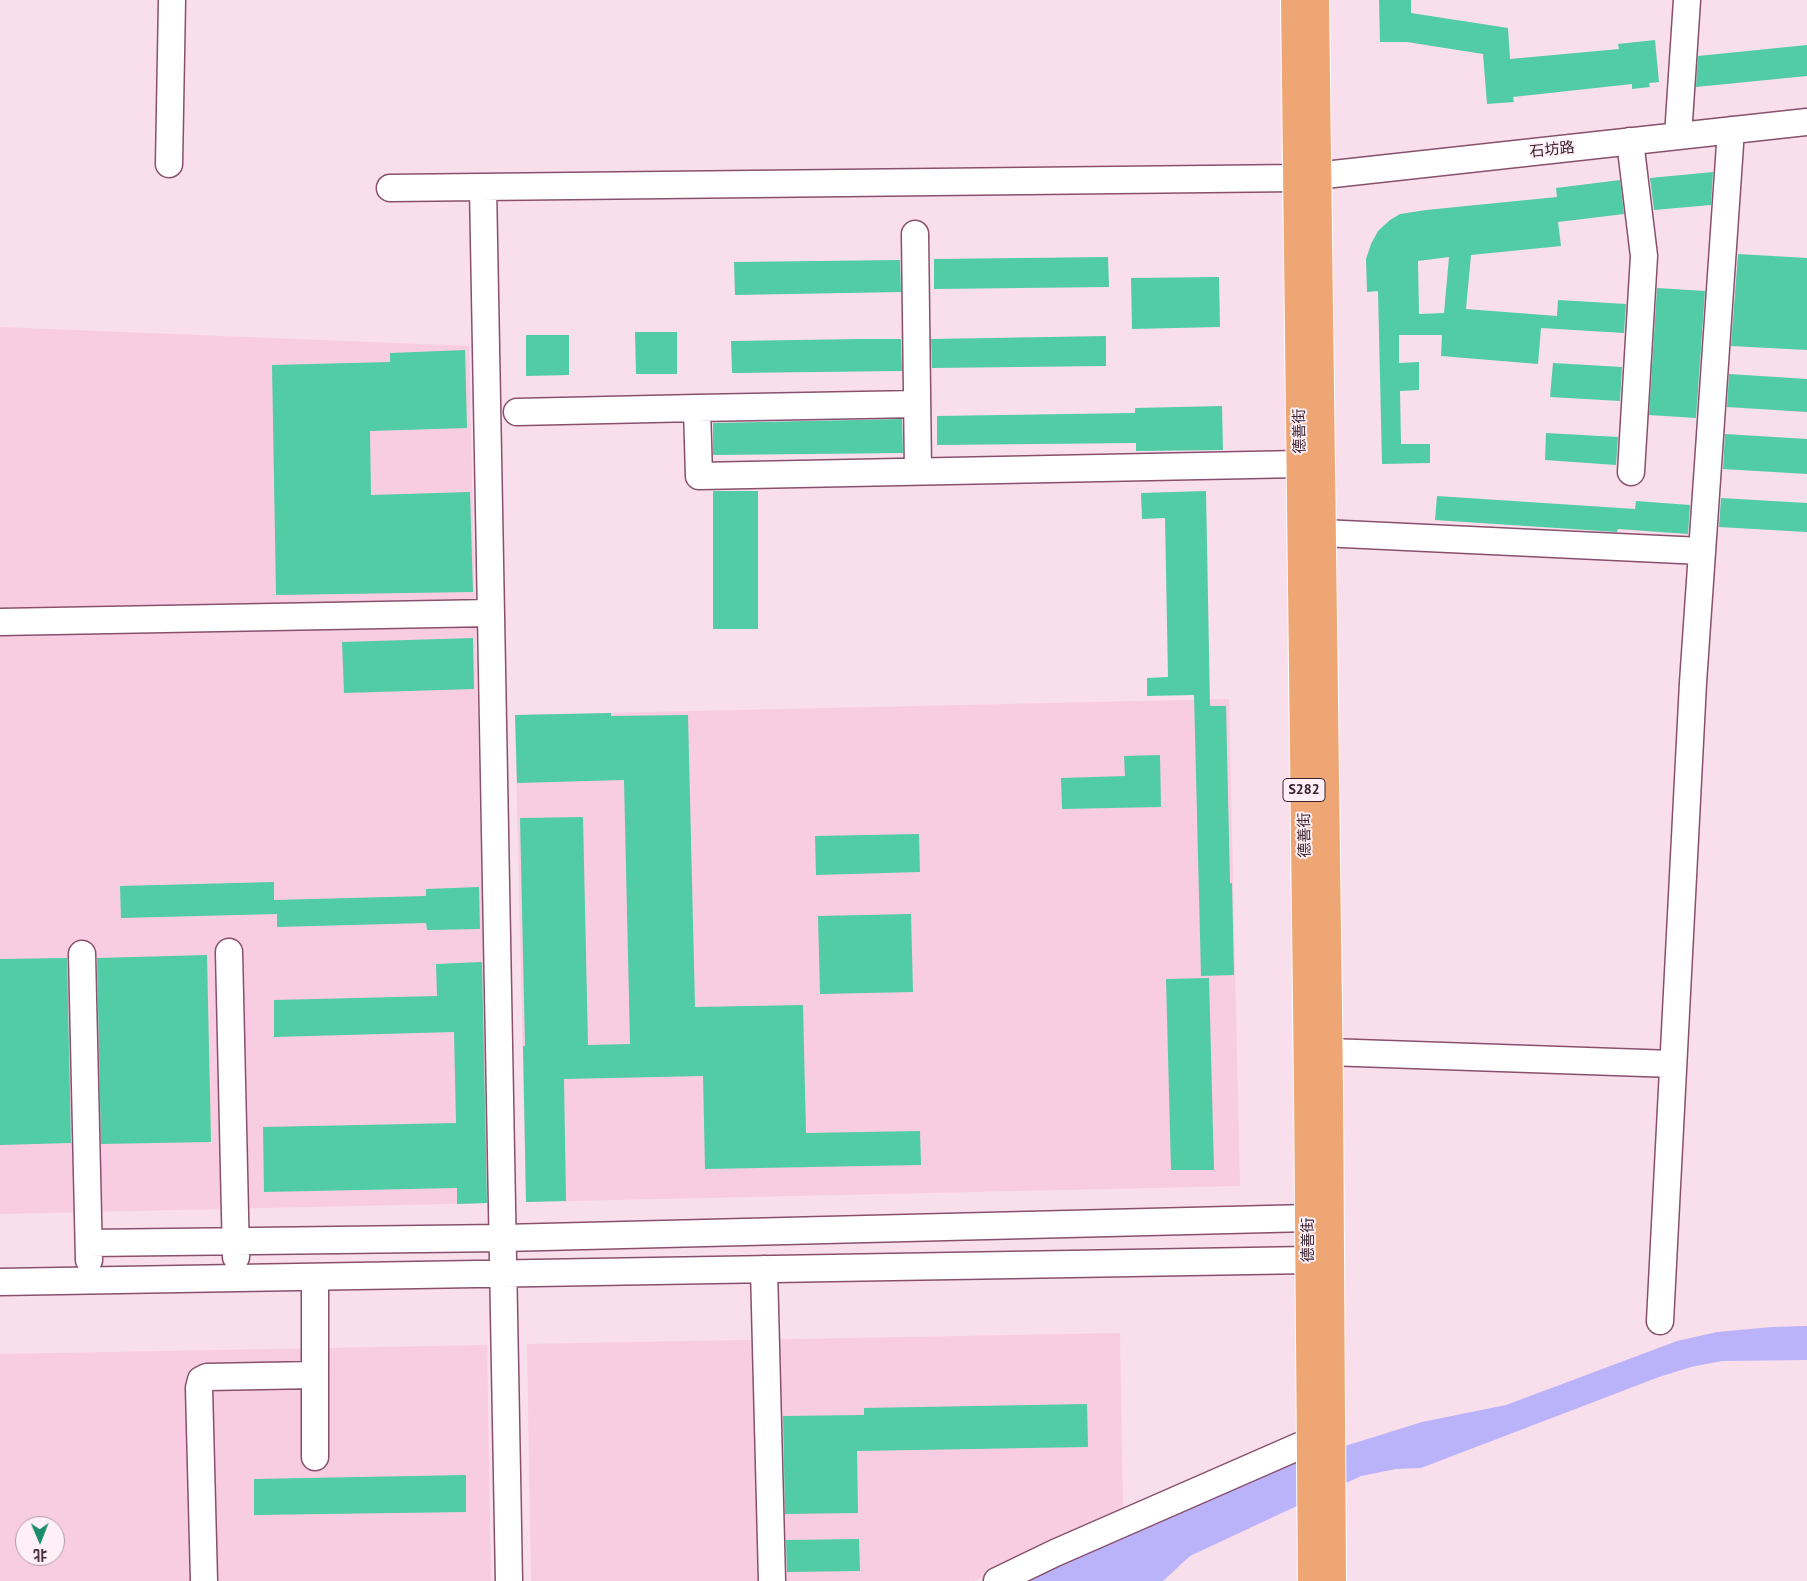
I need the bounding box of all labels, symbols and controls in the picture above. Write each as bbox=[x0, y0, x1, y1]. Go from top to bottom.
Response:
street label: 石坊路 bbox=[1529, 139, 1575, 161]
street label: 德善街 bbox=[1291, 408, 1309, 454]
road number: S282 bbox=[1283, 778, 1325, 802]
street label: 德善街 bbox=[1296, 812, 1314, 858]
street label: 德善街 bbox=[1300, 1218, 1318, 1262]
north arrow bbox=[15, 1516, 65, 1566]
text: 北 bbox=[33, 1546, 47, 1564]

